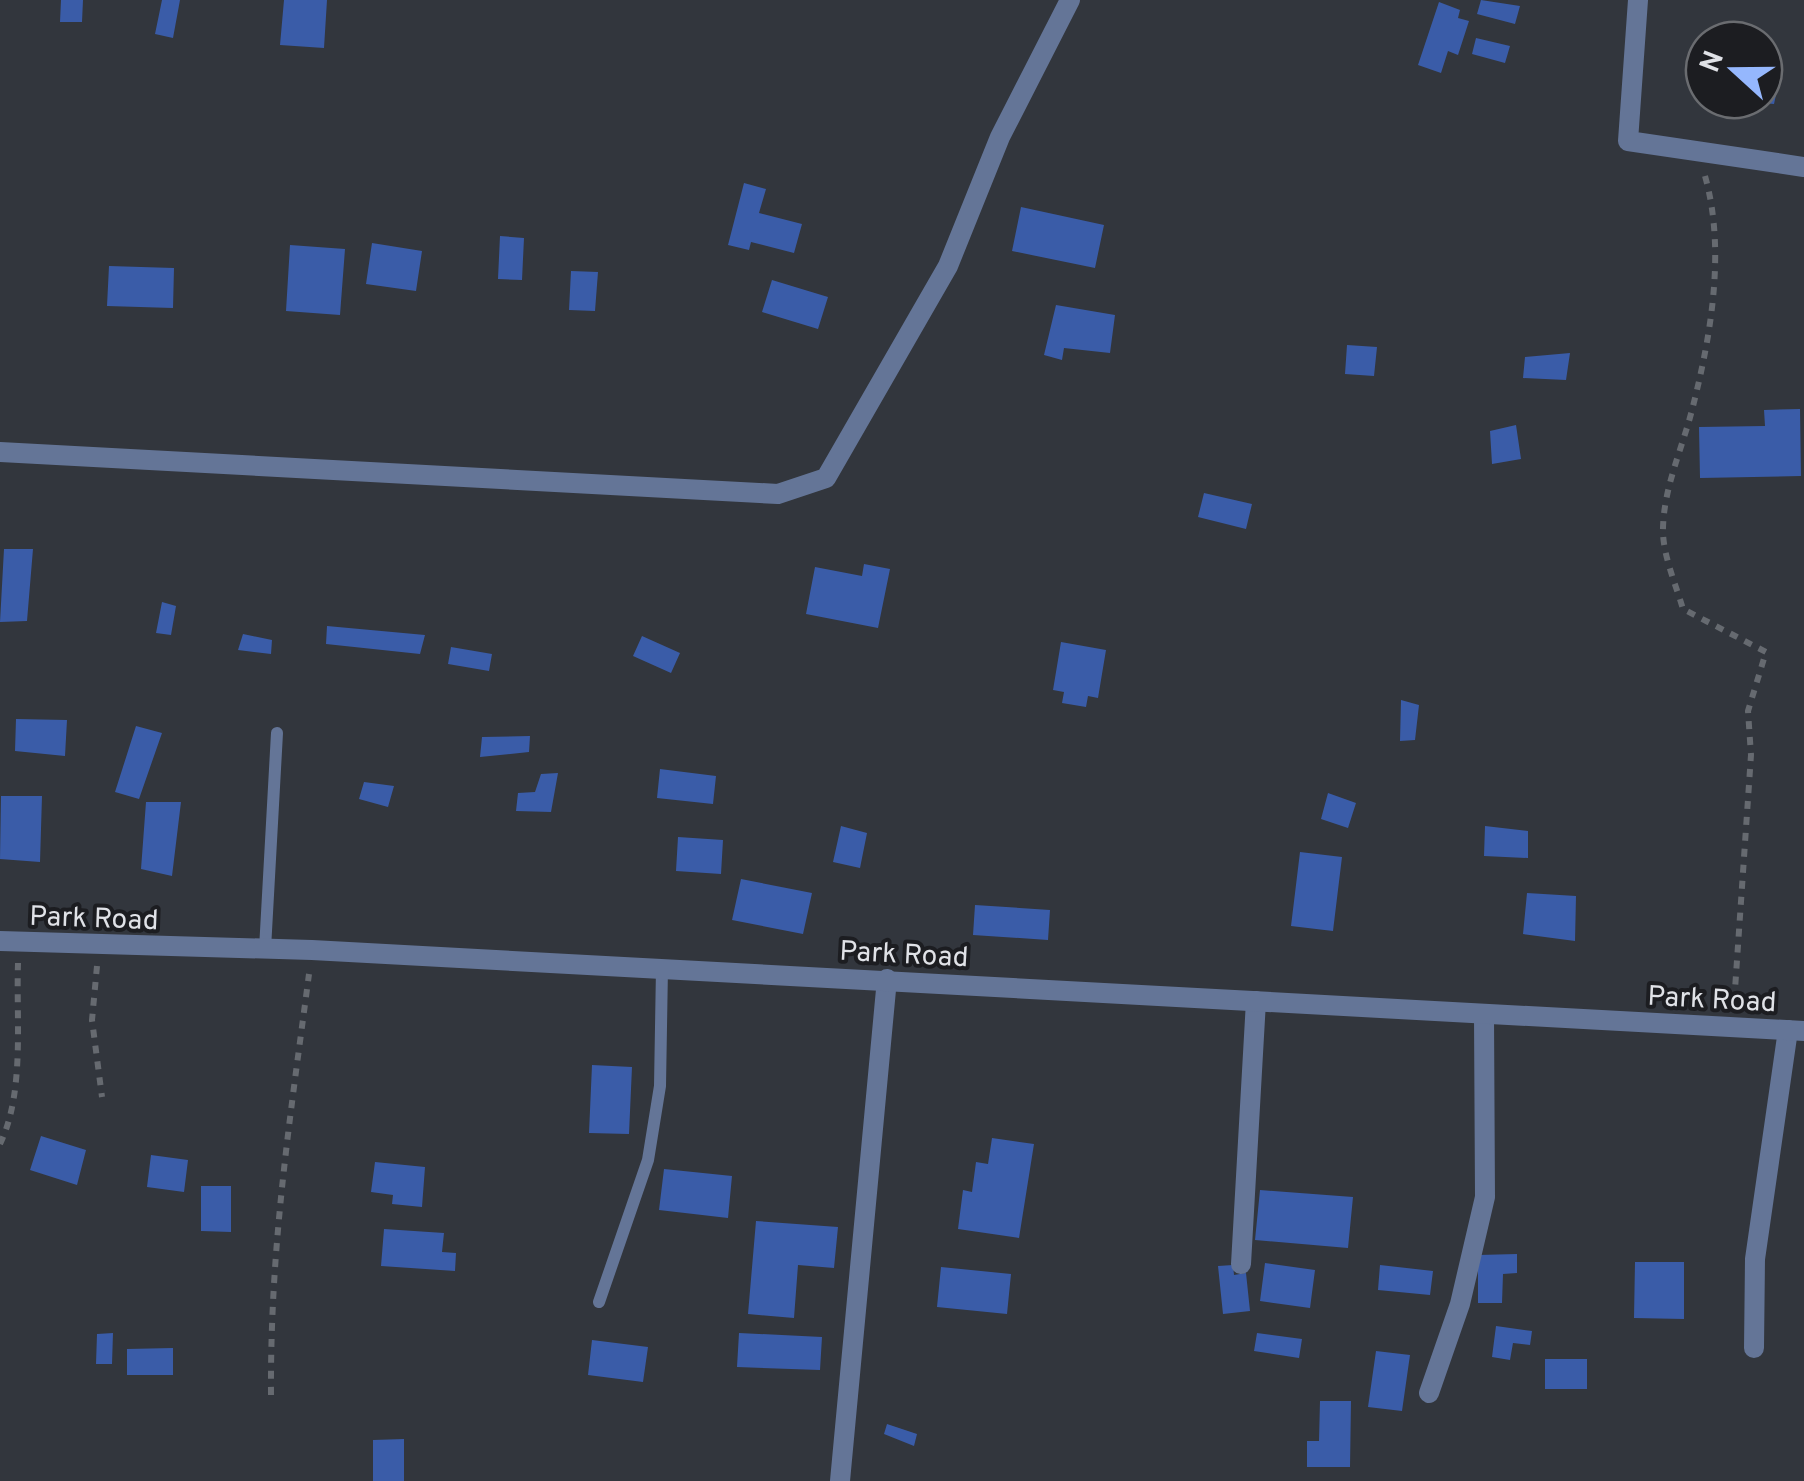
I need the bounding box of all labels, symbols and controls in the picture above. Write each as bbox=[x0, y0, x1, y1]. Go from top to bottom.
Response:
north arrow bbox=[1684, 20, 1784, 120]
text: N bbox=[1693, 46, 1734, 78]
street label: Park Road bbox=[29, 900, 159, 940]
street label: Park Road bbox=[838, 935, 969, 977]
street label: Park Road bbox=[1646, 980, 1777, 1022]

